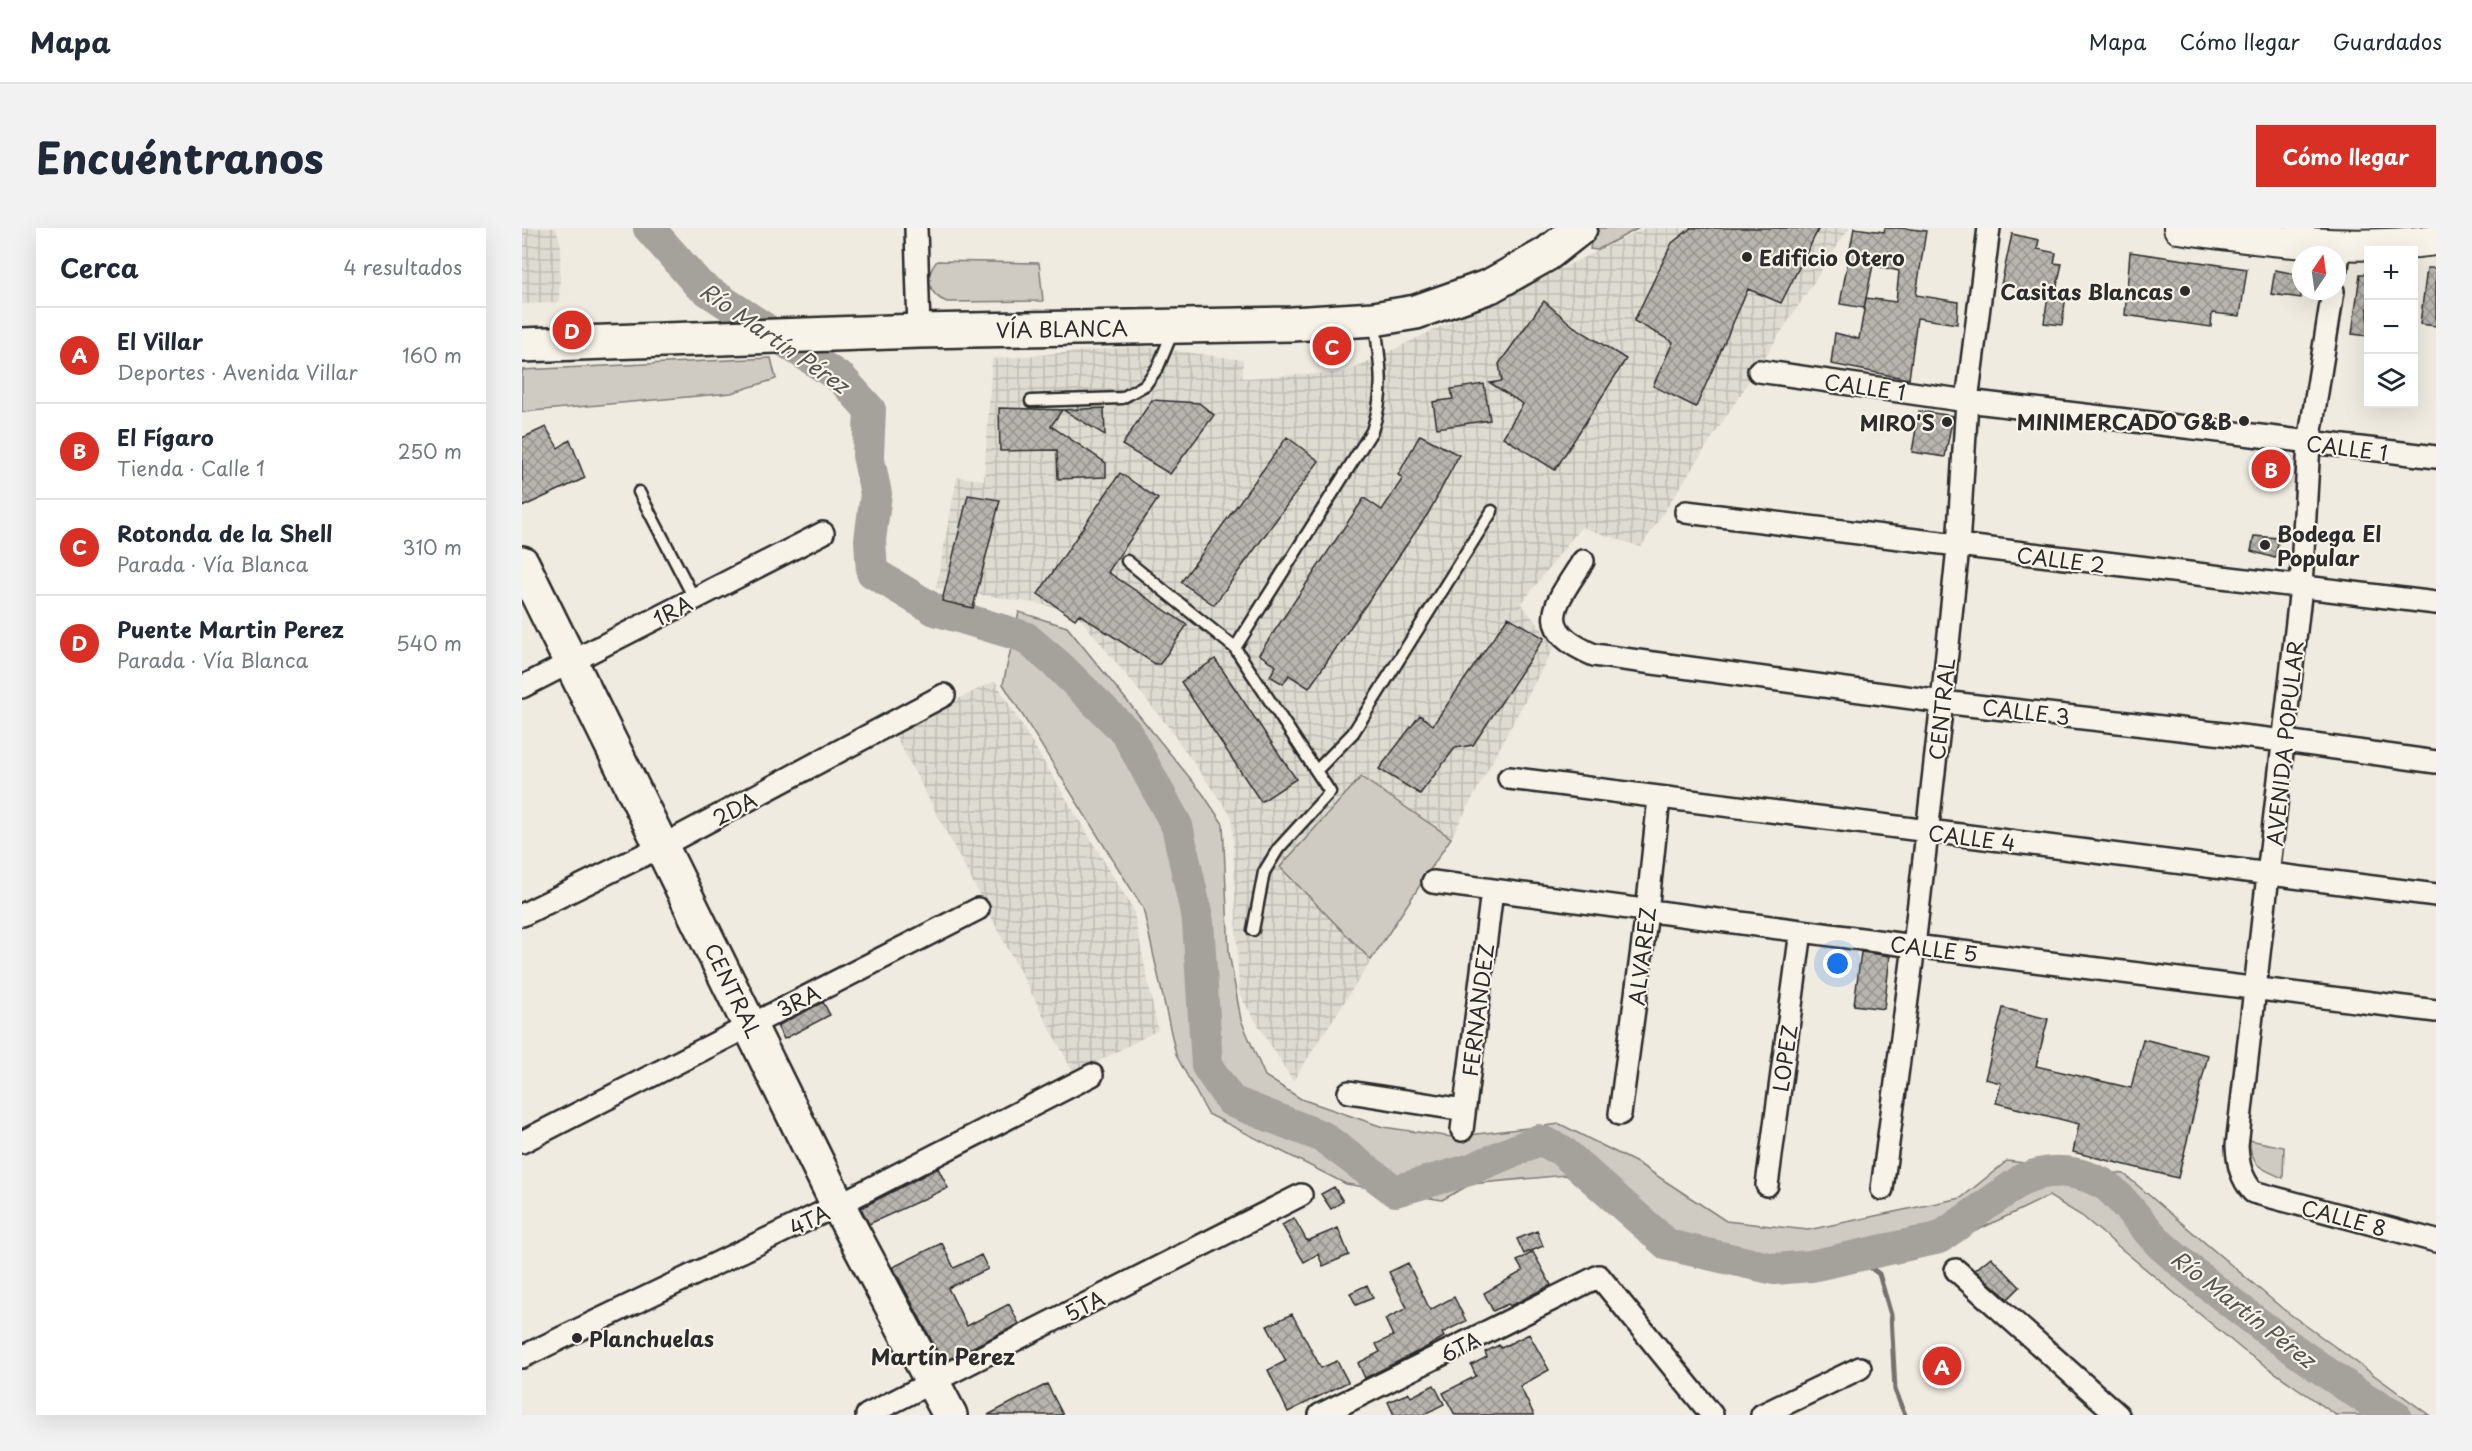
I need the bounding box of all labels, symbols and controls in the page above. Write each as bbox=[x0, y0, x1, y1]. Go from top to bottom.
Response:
text: Mapa bbox=[30, 20, 111, 63]
text: Mapa bbox=[2089, 25, 2147, 57]
text: Cómo llegar bbox=[2180, 25, 2300, 57]
text: Guardados bbox=[2333, 25, 2442, 57]
text: Encuéntranos bbox=[36, 125, 324, 188]
button: Cómo llegar bbox=[2256, 125, 2436, 187]
place label: Edificio Otero bbox=[1759, 241, 1905, 273]
north arrow bbox=[2292, 246, 2346, 300]
map controls bbox=[2364, 246, 2418, 408]
button: + bbox=[2364, 246, 2418, 300]
text: Cerca bbox=[60, 248, 139, 287]
marker: Edificio Otero bbox=[1740, 250, 1754, 264]
text: 4 resultados bbox=[344, 252, 462, 282]
water label: Río Martín Pérez bbox=[694, 273, 858, 402]
place label: Casitas Blancas bbox=[2000, 275, 2173, 307]
marker: Casitas Blancas bbox=[2178, 284, 2192, 298]
button: − bbox=[2364, 300, 2418, 354]
pin: D bbox=[553, 308, 592, 352]
street label: VÍA BLANCA bbox=[996, 311, 1128, 345]
text: El Villar bbox=[117, 324, 203, 357]
pin: C bbox=[1312, 324, 1352, 368]
text: A bbox=[72, 340, 87, 370]
text: 160 m bbox=[402, 340, 462, 370]
button: layers bbox=[2364, 354, 2418, 408]
text: Deportes · Avenida Villar bbox=[117, 357, 358, 387]
street label: CALLE 1 bbox=[1822, 364, 1908, 408]
place label: MINIMERCADO G&B bbox=[2017, 405, 2232, 437]
place label: MIRO'S bbox=[1860, 406, 1935, 438]
marker: MINIMERCADO G&B bbox=[2237, 414, 2251, 428]
marker: MIRO'S bbox=[1940, 415, 1954, 429]
text: El Fígaro bbox=[117, 420, 214, 453]
street label: CALLE 1 bbox=[2304, 426, 2390, 468]
text: B bbox=[73, 436, 86, 466]
text: 250 m bbox=[398, 436, 462, 466]
pin: B bbox=[2252, 446, 2290, 492]
text: Tienda · Calle 1 bbox=[117, 453, 265, 483]
text: Rotonda de la Shell bbox=[117, 516, 332, 549]
place label: Bodega El Popular bbox=[2277, 517, 2381, 573]
text: C bbox=[72, 532, 87, 562]
text: 310 m bbox=[402, 532, 462, 562]
street label: CALLE 2 bbox=[2015, 538, 2107, 580]
marker: Bodega El Popular bbox=[2258, 538, 2272, 552]
text: Parada · Vía Blanca bbox=[117, 549, 308, 579]
street label: 1RA bbox=[647, 586, 698, 634]
text: Puente Martin Perez bbox=[117, 612, 344, 645]
text: D bbox=[72, 628, 87, 658]
text: 540 m bbox=[396, 628, 462, 658]
street label: AVENIDA POPULAR bbox=[2257, 639, 2311, 847]
text: Parada · Vía Blanca bbox=[117, 645, 308, 675]
street label: CENTRAL bbox=[1920, 656, 1962, 762]
street label: CALLE 3 bbox=[1980, 690, 2072, 732]
street label: 2DA bbox=[706, 783, 762, 833]
street label: CALLE 4 bbox=[1927, 816, 2017, 858]
street label: ALVAREZ bbox=[1619, 905, 1663, 1007]
street label: CALLE 5 bbox=[1888, 927, 1980, 969]
street label: CENTRAL bbox=[697, 937, 771, 1043]
street label: FERNANDEZ bbox=[1453, 942, 1501, 1078]
your location bbox=[1823, 949, 1852, 978]
street label: 3RA bbox=[771, 975, 825, 1024]
street label: LOPEZ bbox=[1763, 1022, 1805, 1094]
street label: CALLE 8 bbox=[2298, 1190, 2390, 1244]
street label: 4TA bbox=[783, 1195, 835, 1242]
water label: Río Martín Pérez bbox=[2165, 1241, 2325, 1376]
street label: 5TA bbox=[1058, 1281, 1110, 1329]
place label: Planchuelas bbox=[589, 1322, 714, 1354]
street label: 6TA bbox=[1434, 1322, 1486, 1370]
marker: Planchuelas bbox=[570, 1331, 584, 1345]
district label: Martín Perez bbox=[871, 1339, 1015, 1372]
pin: A bbox=[1922, 1344, 1962, 1388]

